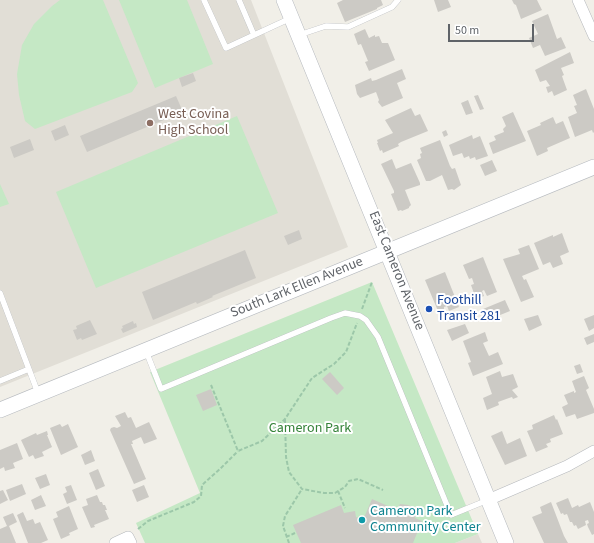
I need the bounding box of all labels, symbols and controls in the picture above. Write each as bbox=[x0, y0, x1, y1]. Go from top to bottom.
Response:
scale bar bbox=[450, 16, 536, 42]
text: 50 m bbox=[455, 22, 479, 39]
place label: West Covina High School bbox=[158, 107, 229, 140]
marker: West Covina High School bbox=[145, 118, 155, 128]
street label: East Cameron Avenue bbox=[364, 209, 428, 333]
street label: South Lark Ellen Avenue bbox=[228, 254, 366, 322]
place label: Foothill Transit 281 bbox=[437, 293, 501, 326]
marker: Foothill Transit 281 bbox=[424, 304, 434, 314]
park label: Cameron Park bbox=[269, 421, 351, 437]
place label: Cameron Park Community Center bbox=[370, 504, 481, 536]
marker: Cameron Park Community Center bbox=[357, 515, 367, 525]

